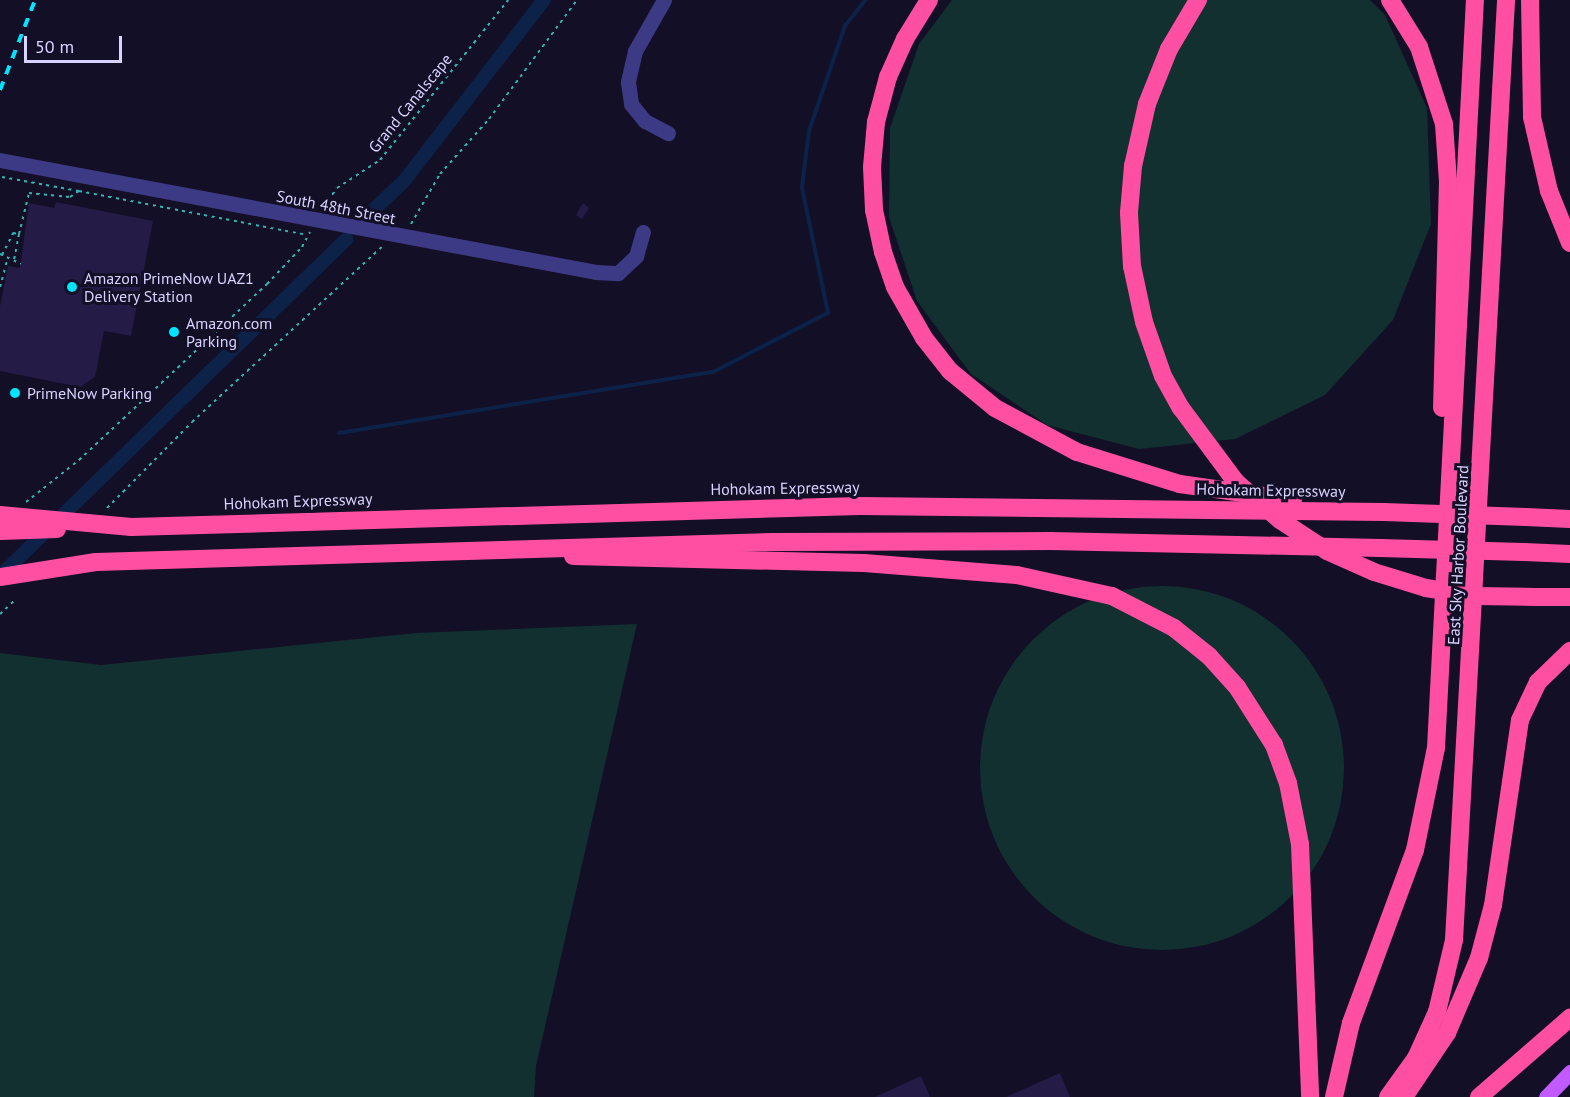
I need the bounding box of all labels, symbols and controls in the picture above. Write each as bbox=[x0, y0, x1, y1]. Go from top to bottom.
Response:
scale bar bbox=[27, 24, 124, 62]
text: 50 m bbox=[35, 35, 74, 58]
street label: Grand Canalscape bbox=[364, 50, 456, 156]
street label: South 48th Street bbox=[275, 186, 397, 228]
place label: Amazon PrimeNow UAZ1 Delivery Station bbox=[84, 268, 254, 306]
marker: Amazon PrimeNow UAZ1 Delivery Station bbox=[65, 280, 79, 294]
place label: Amazon.com Parking bbox=[186, 313, 272, 351]
marker: Amazon.com Parking bbox=[167, 325, 181, 339]
place label: PrimeNow Parking bbox=[27, 383, 152, 403]
marker: PrimeNow Parking bbox=[8, 386, 22, 400]
street label: East Sky Harbor Boulevard bbox=[1444, 464, 1472, 646]
street label: Hohokam Expressway bbox=[710, 477, 860, 499]
street label: Hohokam Expressway bbox=[1196, 479, 1346, 501]
street label: Hohokam Expressway bbox=[223, 489, 373, 513]

